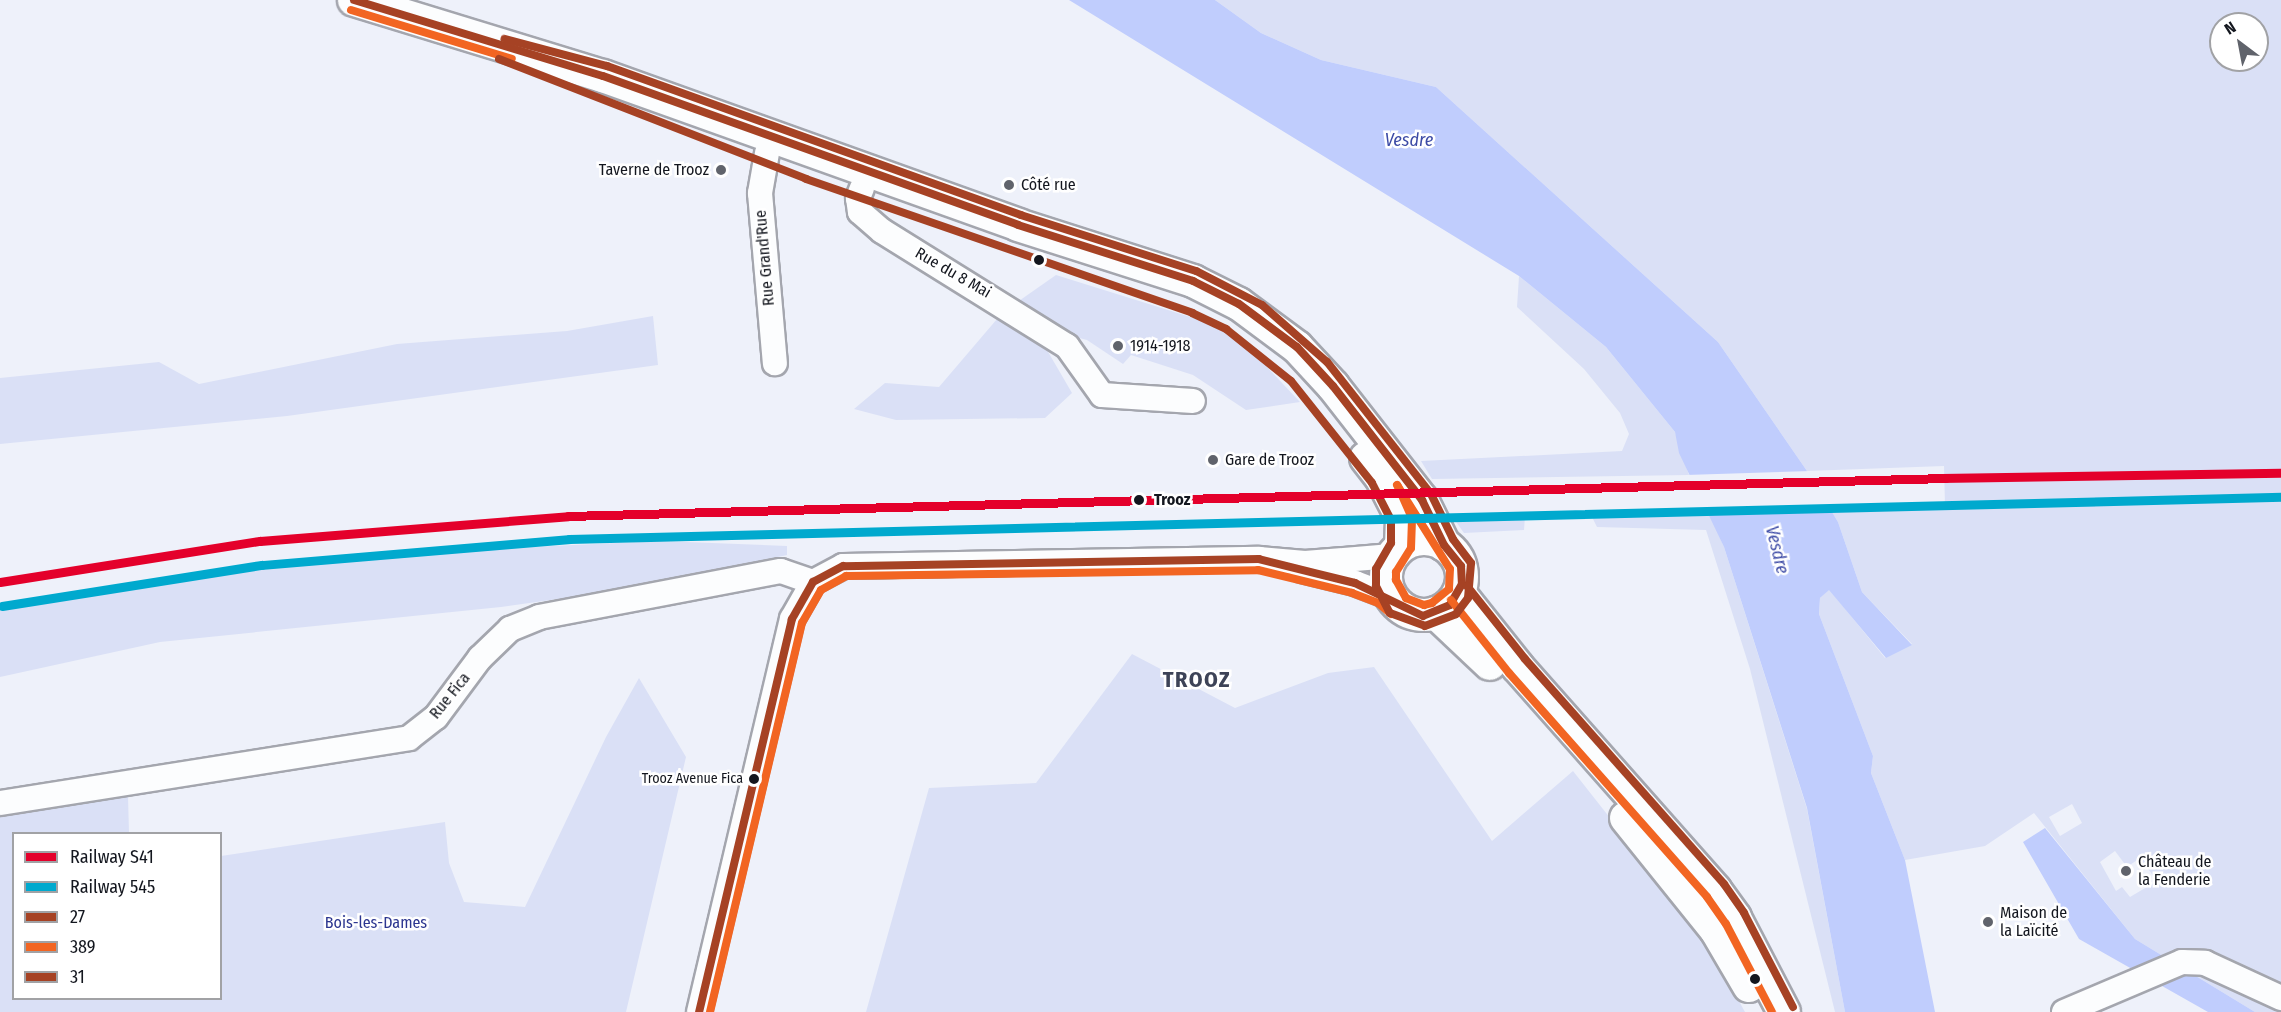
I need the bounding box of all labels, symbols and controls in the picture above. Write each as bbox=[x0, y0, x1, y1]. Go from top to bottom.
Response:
north arrow bbox=[2209, 12, 2269, 72]
text: N bbox=[2221, 17, 2239, 39]
water label: Vesdre bbox=[1385, 129, 1433, 151]
place label: Taverne de Trooz bbox=[599, 160, 709, 180]
marker: Taverne de Trooz bbox=[714, 163, 728, 177]
place label: Côté rue bbox=[1021, 175, 1076, 195]
marker: Côté rue bbox=[1002, 178, 1016, 192]
street label: Rue Grand'Rue bbox=[751, 209, 779, 307]
street label: Rue du 8 Mai bbox=[912, 244, 994, 302]
unlabelled marker bbox=[1033, 254, 1045, 266]
place label: 1914-1918 bbox=[1130, 336, 1190, 356]
marker: 1914-1918 bbox=[1111, 339, 1125, 353]
place label: Gare de Trooz bbox=[1225, 450, 1314, 470]
marker: Gare de Trooz bbox=[1206, 453, 1220, 467]
marker: Trooz bbox=[1129, 490, 1149, 510]
place label: Trooz bbox=[1154, 490, 1190, 510]
water label: Vesdre bbox=[1761, 524, 1793, 576]
district label: TROOZ bbox=[1163, 667, 1231, 693]
street label: Rue Fica bbox=[426, 669, 474, 723]
place label: Trooz Avenue Fica bbox=[642, 771, 743, 787]
marker: Trooz Avenue Fica bbox=[748, 773, 760, 785]
legend bbox=[12, 832, 222, 1000]
text: Railway S41 bbox=[70, 846, 154, 868]
place label: Château de la Fenderie bbox=[2138, 852, 2211, 890]
marker: Château de la Fenderie bbox=[2119, 864, 2133, 878]
text: Railway 545 bbox=[70, 876, 155, 898]
place label: Maison de la Laïcité bbox=[2000, 903, 2067, 941]
text: 27 bbox=[70, 906, 85, 928]
park label: Bois-les-Dames bbox=[325, 913, 427, 933]
marker: Maison de la Laïcité bbox=[1981, 915, 1995, 929]
text: 389 bbox=[70, 936, 96, 958]
text: 31 bbox=[70, 966, 85, 988]
unlabelled marker bbox=[1749, 973, 1761, 985]

